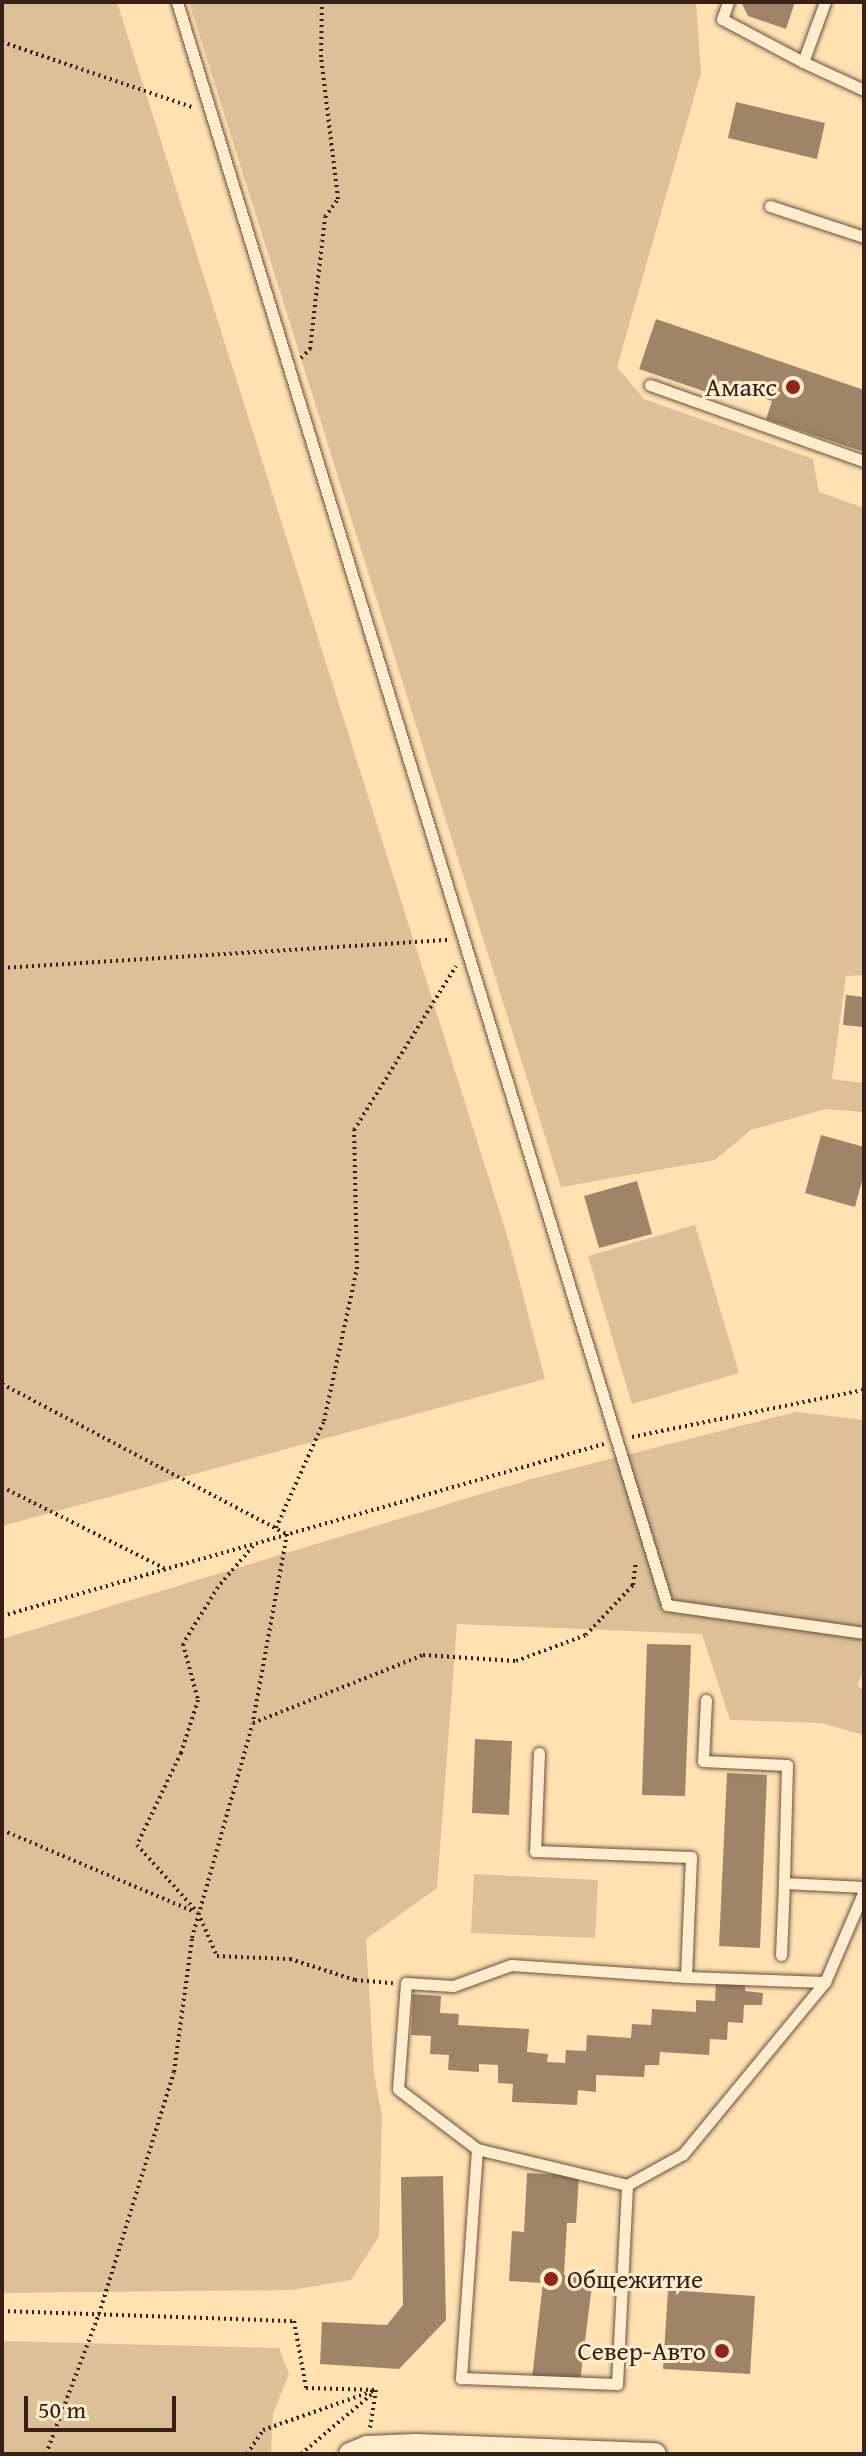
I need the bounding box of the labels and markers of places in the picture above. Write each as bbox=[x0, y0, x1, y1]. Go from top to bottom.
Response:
place label: Амакс bbox=[705, 371, 777, 403]
marker: Амакс bbox=[784, 378, 802, 396]
place label: Общежитие bbox=[567, 2263, 703, 2295]
marker: Общежитие bbox=[542, 2270, 560, 2288]
place label: Север-Авто bbox=[578, 2335, 706, 2367]
marker: Север-Авто bbox=[713, 2342, 731, 2360]

